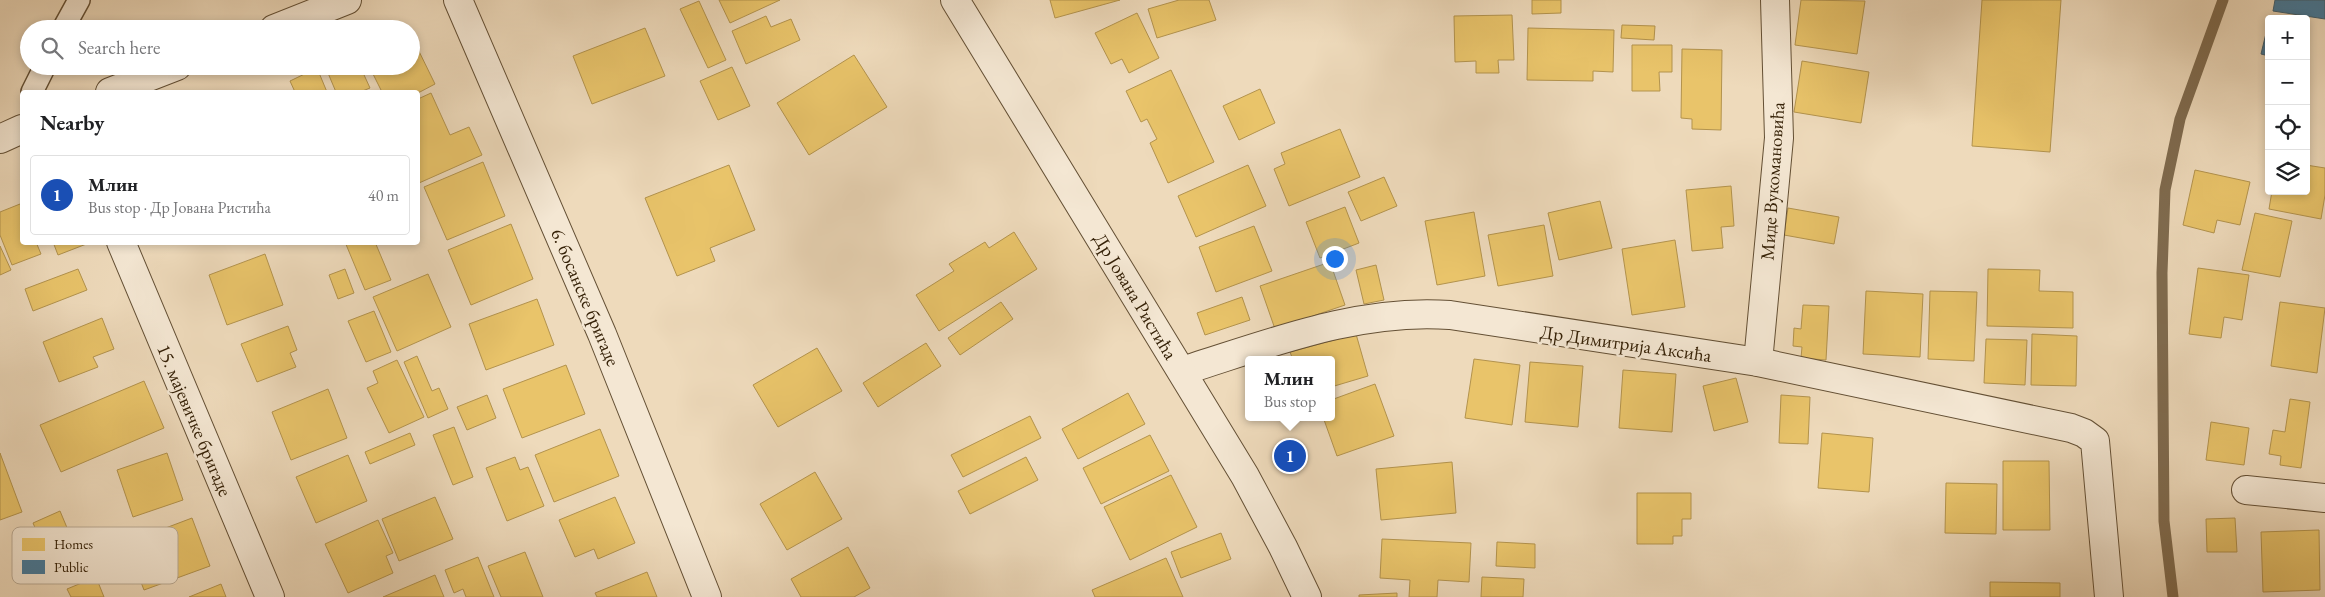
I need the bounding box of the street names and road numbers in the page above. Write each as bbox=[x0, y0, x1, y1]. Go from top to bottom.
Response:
street label: Миде Вукомановића bbox=[1754, 101, 1791, 261]
street label: 6. босанске бригаде bbox=[545, 225, 626, 370]
street label: Др Јована Ристића bbox=[1088, 228, 1183, 364]
street label: Др Димитрија Аксића bbox=[1539, 319, 1714, 368]
street label: 15. мајевичке бригаде bbox=[151, 340, 238, 500]

